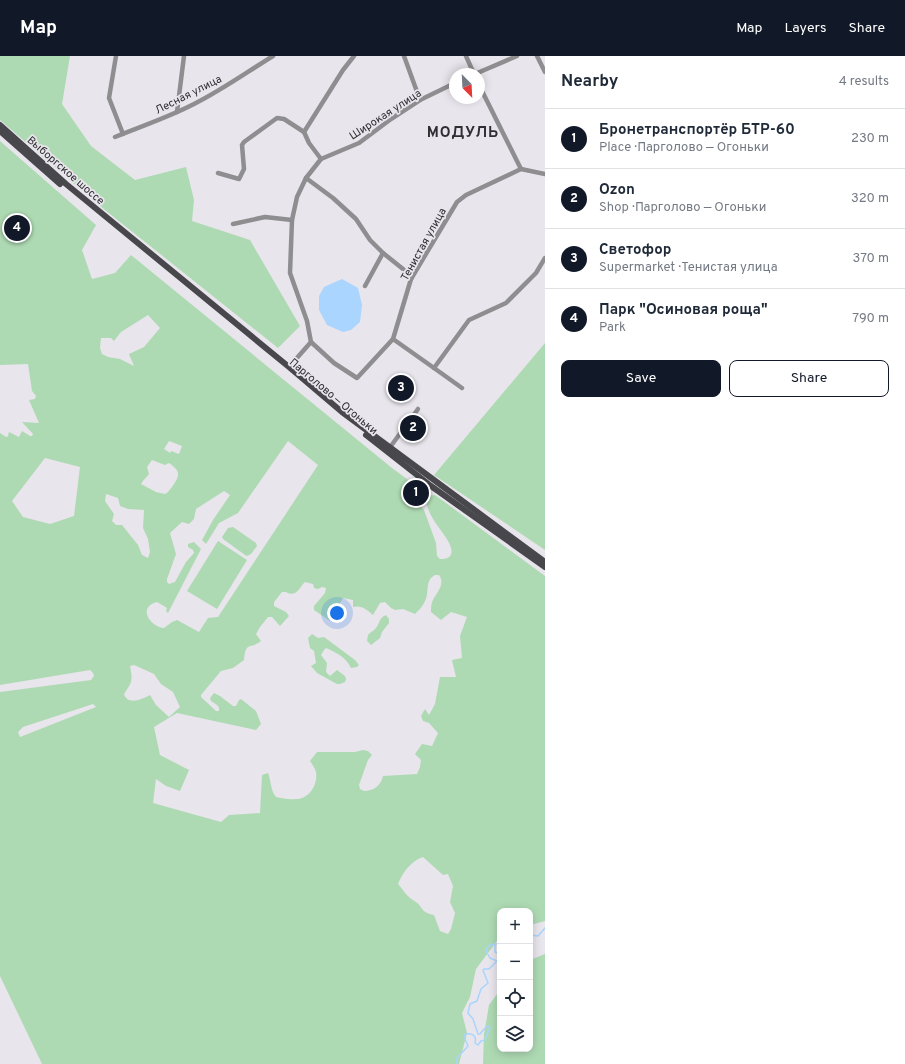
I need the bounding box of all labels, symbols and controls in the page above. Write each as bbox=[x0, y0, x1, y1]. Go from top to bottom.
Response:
text: Map bbox=[20, 16, 57, 40]
text: Map bbox=[736, 20, 762, 37]
text: Layers bbox=[784, 20, 826, 37]
text: Share bbox=[848, 20, 885, 37]
north arrow bbox=[449, 68, 485, 104]
text: Nearby bbox=[561, 71, 618, 93]
street label: Лесная улица bbox=[153, 72, 224, 118]
text: 4 results bbox=[839, 74, 889, 90]
street label: Широкая улица bbox=[347, 86, 424, 143]
text: Бронетранспортёр БТР-60 bbox=[599, 121, 795, 140]
district label: МОДУЛЬ bbox=[427, 124, 499, 143]
text: 1 bbox=[571, 131, 577, 147]
text: 230 m bbox=[851, 131, 889, 147]
street label: Выборгское шоссе bbox=[24, 133, 107, 208]
text: Place · Парголово — Огоньки bbox=[599, 140, 769, 156]
text: Ozon bbox=[599, 181, 635, 200]
text: 2 bbox=[570, 191, 578, 207]
text: 320 m bbox=[851, 191, 889, 207]
text: Shop · Парголово — Огоньки bbox=[599, 200, 766, 216]
street label: Тенистая улица bbox=[398, 205, 450, 283]
pin: 4 bbox=[4, 213, 30, 243]
text: Светофор bbox=[599, 241, 671, 260]
text: 3 bbox=[570, 251, 578, 267]
text: 370 m bbox=[852, 251, 889, 267]
text: Supermarket · Тенистая улица bbox=[599, 260, 778, 276]
text: Парк "Осиновая роща" bbox=[599, 301, 768, 320]
text: 4 bbox=[570, 311, 578, 327]
text: 790 m bbox=[852, 311, 889, 327]
text: Park bbox=[599, 320, 626, 336]
street label: Парголово — Огоньки bbox=[286, 356, 380, 438]
button: Save bbox=[561, 360, 721, 397]
button: Share bbox=[729, 360, 889, 397]
pin: 3 bbox=[388, 373, 414, 403]
pin: 2 bbox=[400, 413, 426, 443]
pin: 1 bbox=[403, 478, 429, 508]
your location bbox=[327, 603, 347, 623]
map controls bbox=[497, 908, 533, 1052]
button: + bbox=[497, 908, 533, 944]
button: − bbox=[497, 944, 533, 980]
button: locate bbox=[497, 980, 533, 1016]
button: layers bbox=[497, 1016, 533, 1052]

